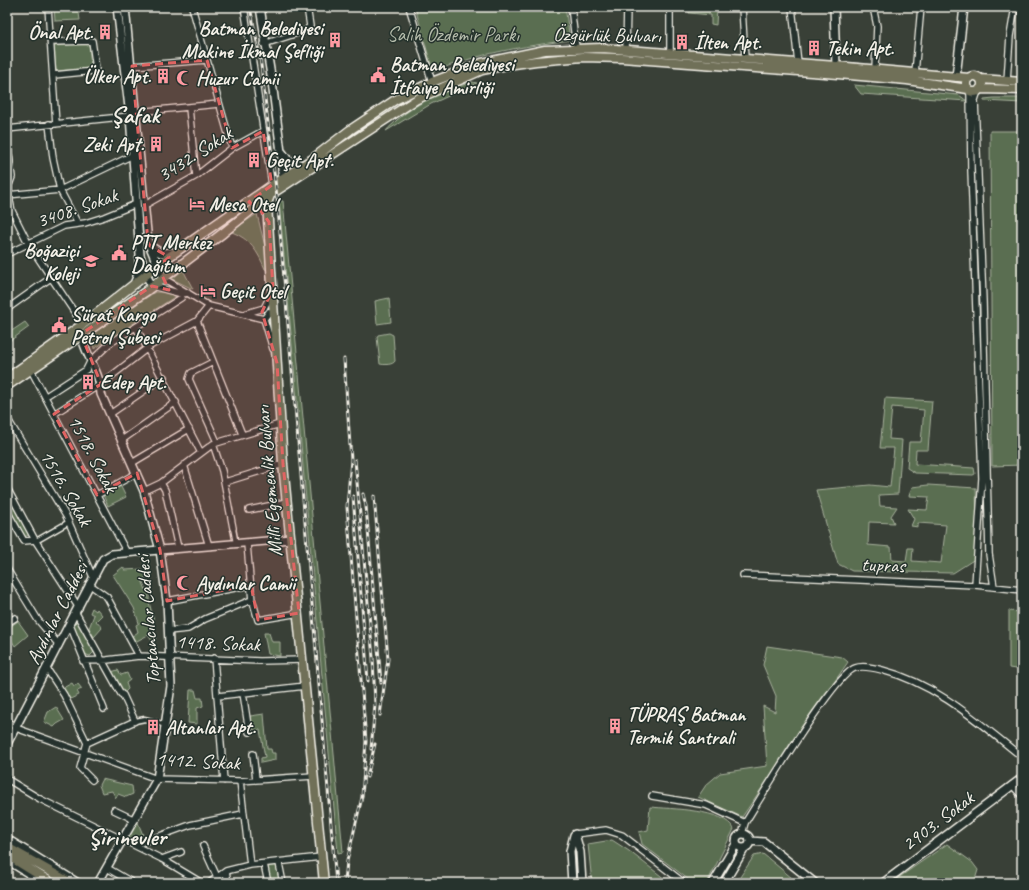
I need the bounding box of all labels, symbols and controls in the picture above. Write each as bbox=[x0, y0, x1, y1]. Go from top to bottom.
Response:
place label: Batman Belediyesi Makine İkmal Şefliği bbox=[182, 16, 326, 64]
place label: Önal Apt. bbox=[28, 20, 94, 45]
park label: Salih Özdemir Parkı bbox=[387, 22, 520, 47]
street label: Özgürlük Bulvarı bbox=[553, 22, 662, 48]
building icon: Önal Apt. bbox=[96, 23, 114, 41]
place label: İlten Apt. bbox=[694, 30, 762, 55]
building icon: Batman Belediyesi Makine İkmal Şefliği bbox=[326, 31, 344, 49]
building icon: İlten Apt. bbox=[673, 33, 691, 51]
place label: Tekin Apt. bbox=[826, 36, 895, 61]
building icon: Tekin Apt. bbox=[805, 39, 823, 57]
place label: Batman Belediyesi İtfaiye Amirliği bbox=[390, 52, 517, 100]
place label: Ülker Apt. bbox=[83, 64, 152, 89]
place label: Huzur Camii bbox=[196, 66, 282, 91]
public building icon: Batman Belediyesi İtfaiye Amirliği bbox=[369, 66, 387, 84]
building icon: Ülker Apt. bbox=[154, 67, 172, 85]
mosque icon: Huzur Camii bbox=[175, 69, 193, 87]
district label: Şafak bbox=[111, 100, 161, 130]
street label: 3432. Sokak bbox=[153, 120, 238, 187]
place label: Zeki Apt. bbox=[83, 132, 145, 157]
building icon: Zeki Apt. bbox=[147, 135, 165, 153]
place label: Geçit Apt. bbox=[266, 148, 334, 173]
building icon: Geçit Apt. bbox=[245, 151, 263, 169]
street label: 3408. Sokak bbox=[33, 182, 122, 233]
place label: Mesa Otel bbox=[209, 192, 281, 217]
hotel icon: Mesa Otel bbox=[188, 195, 206, 213]
place label: PTT Merkez Dağıtım bbox=[131, 230, 213, 278]
place label: Boğaziçi Koleji bbox=[24, 238, 82, 286]
public building icon: PTT Merkez Dağıtım bbox=[110, 244, 128, 262]
school or university icon: Boğaziçi Koleji bbox=[82, 252, 100, 270]
place label: Geçit Otel bbox=[220, 279, 289, 304]
hotel icon: Geçit Otel bbox=[199, 282, 217, 300]
place label: Sürat Kargo Petrol Şubesi bbox=[71, 302, 163, 350]
public building icon: Sürat Kargo Petrol Şubesi bbox=[50, 316, 68, 334]
place label: Edep Apt. bbox=[100, 370, 167, 395]
building icon: Edep Apt. bbox=[79, 373, 97, 391]
street label: Millî Egemenlik Bulvarı bbox=[250, 403, 288, 558]
street label: 1518. Sokak bbox=[62, 411, 125, 498]
street label: 1516. Sokak bbox=[34, 445, 99, 532]
street label: Toptancılar Caddesi bbox=[130, 551, 166, 686]
street label: tupras bbox=[861, 552, 907, 578]
street label: Aydınlar Caddesi bbox=[21, 556, 95, 668]
place label: Aydınlar Camii bbox=[196, 571, 298, 596]
mosque icon: Aydınlar Camii bbox=[175, 574, 193, 592]
street label: 1418. Sokak bbox=[176, 629, 262, 657]
place label: TÜPRAŞ Batman Termik Santrali bbox=[627, 702, 747, 750]
place label: Altanlar Apt. bbox=[165, 715, 257, 740]
building icon: TÜPRAŞ Batman Termik Santrali bbox=[606, 717, 624, 735]
building icon: Altanlar Apt. bbox=[144, 718, 162, 736]
street label: 1412. Sokak bbox=[155, 746, 242, 776]
street label: 2903. Sokak bbox=[897, 785, 980, 856]
district label: Şirinevler bbox=[88, 822, 168, 852]

